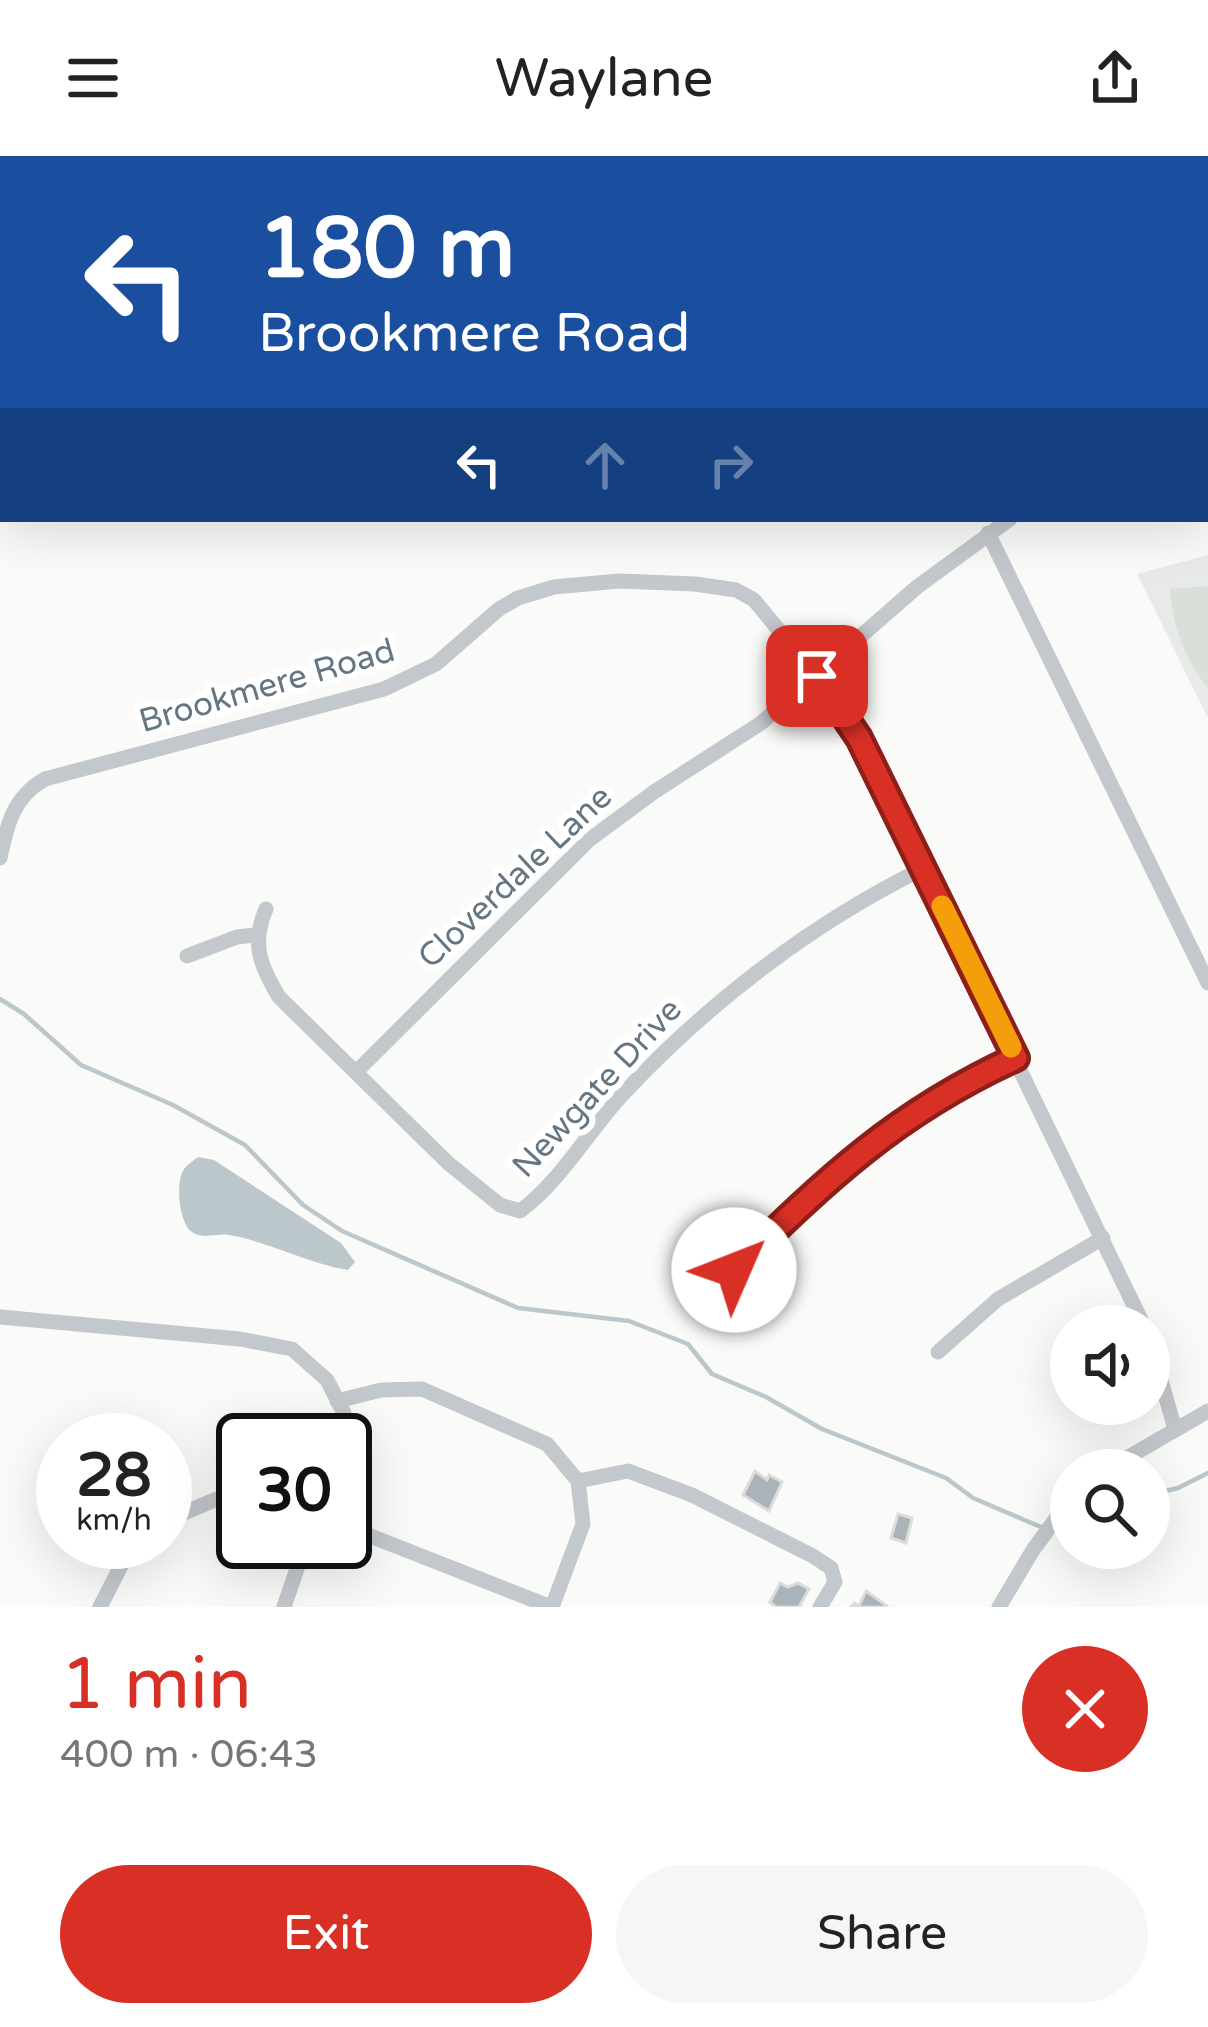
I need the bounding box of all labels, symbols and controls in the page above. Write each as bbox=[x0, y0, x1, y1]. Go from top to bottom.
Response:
icon: menu bbox=[60, 45, 126, 111]
icon: share bbox=[1082, 45, 1148, 111]
text: Waylane bbox=[495, 46, 713, 111]
text: 180 m bbox=[258, 199, 515, 300]
icon: left bbox=[60, 204, 216, 360]
text: Brookmere Road bbox=[258, 301, 690, 366]
icon: left bbox=[446, 432, 512, 498]
icon: ahead bbox=[572, 432, 638, 498]
icon: right bbox=[698, 432, 764, 498]
pin bbox=[766, 625, 868, 727]
street label: Brookmere Road bbox=[135, 631, 399, 741]
icon: arrive bbox=[784, 643, 850, 709]
street label: Cloverdale Lane bbox=[410, 777, 620, 977]
street label: Newgate Drive bbox=[504, 990, 690, 1186]
position arrow bbox=[671, 1207, 797, 1333]
map controls bbox=[1050, 1305, 1170, 1569]
button: sound bbox=[1050, 1305, 1170, 1425]
speed limit sign: 30 bbox=[216, 1413, 372, 1569]
text: 28 bbox=[76, 1440, 152, 1512]
button: search bbox=[1050, 1449, 1170, 1569]
text: km/h bbox=[76, 1502, 152, 1539]
text: 1 min bbox=[60, 1642, 252, 1729]
button: close bbox=[1022, 1646, 1148, 1772]
text: 400 m · 06:43 bbox=[60, 1731, 318, 1778]
button: Exit bbox=[60, 1865, 592, 2003]
button: Share bbox=[616, 1865, 1148, 2003]

